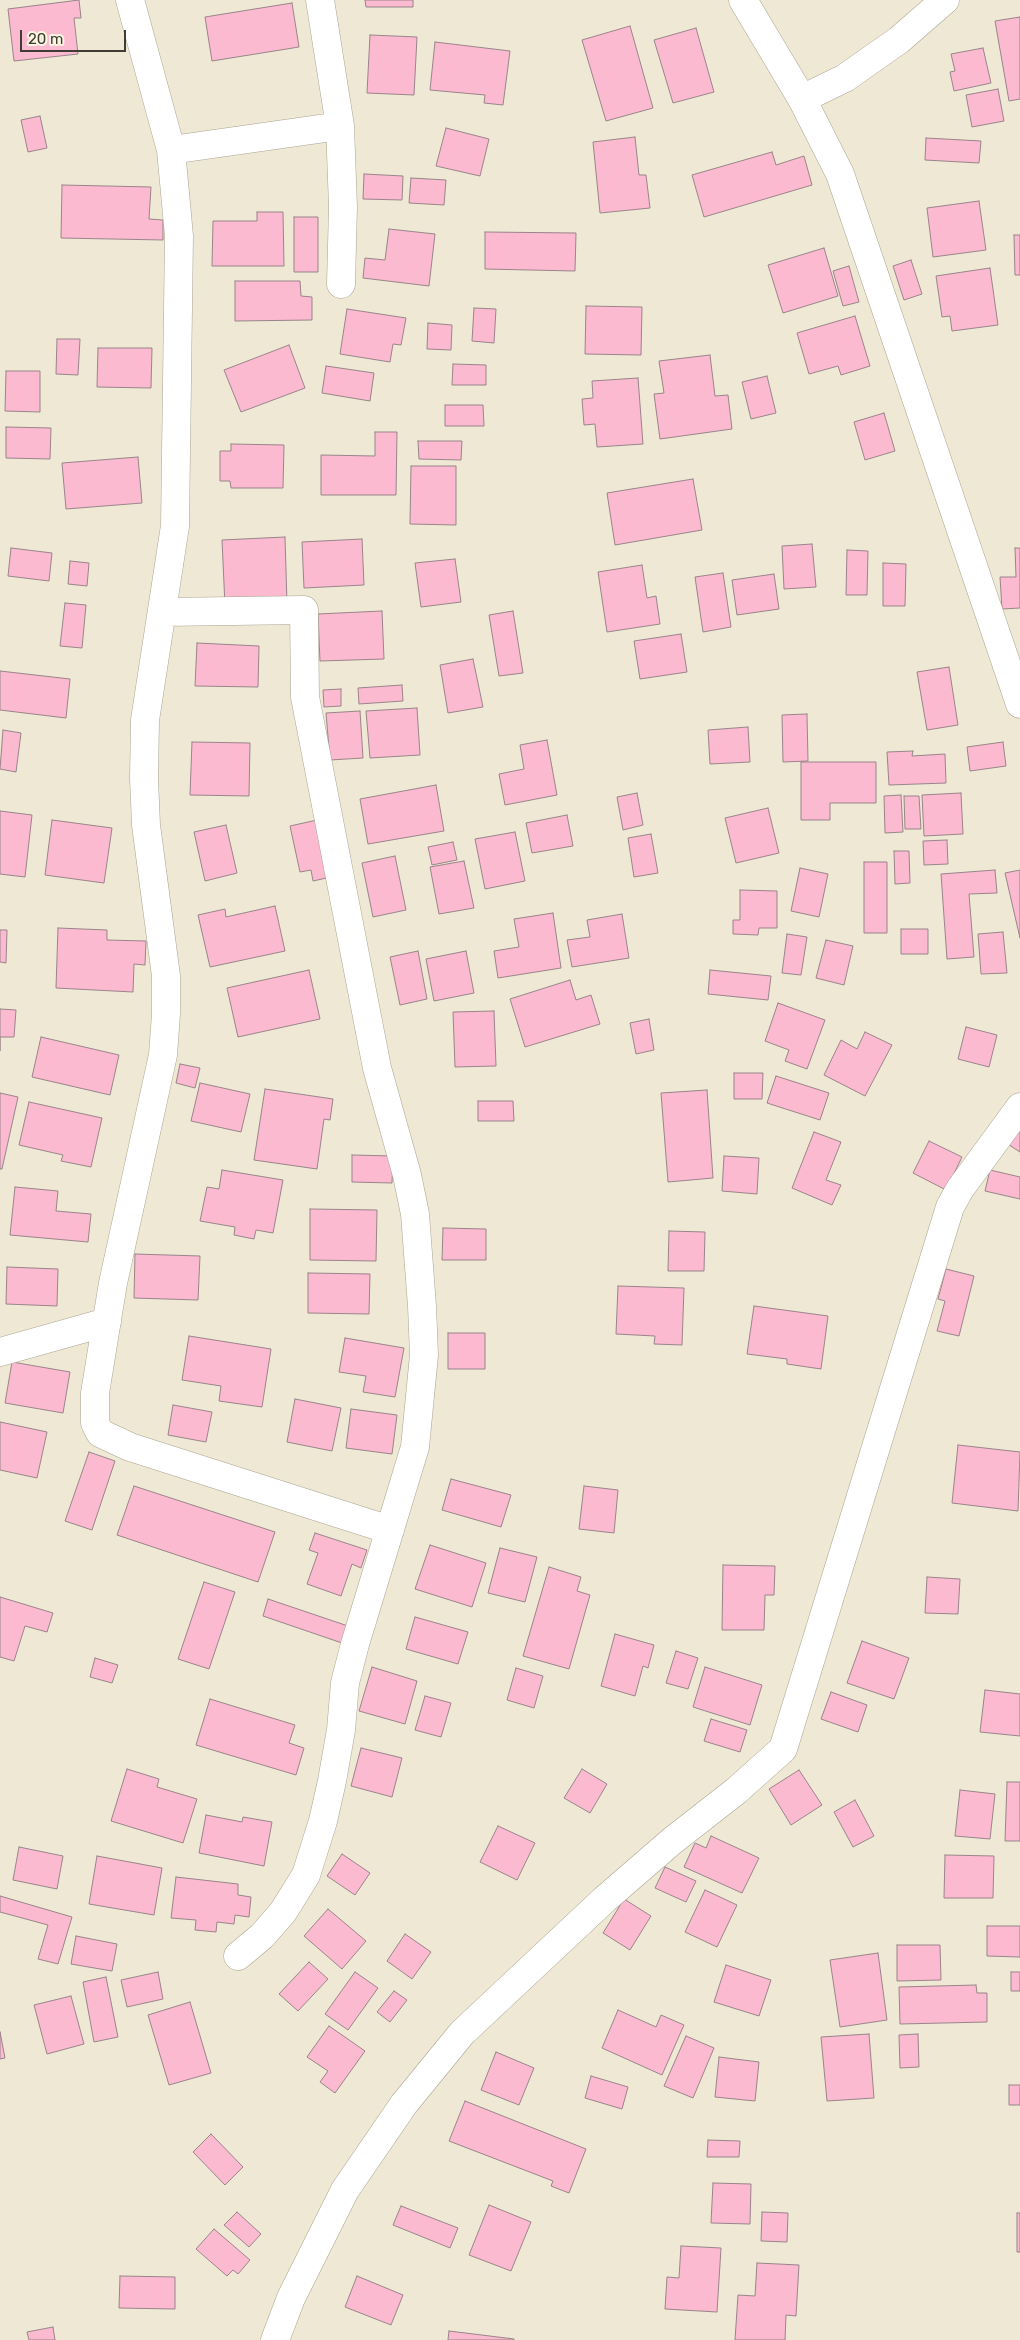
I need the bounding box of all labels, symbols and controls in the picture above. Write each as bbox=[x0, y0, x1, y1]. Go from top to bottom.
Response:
scale bar bbox=[22, 20, 129, 52]
text: 20 m bbox=[28, 30, 63, 48]

